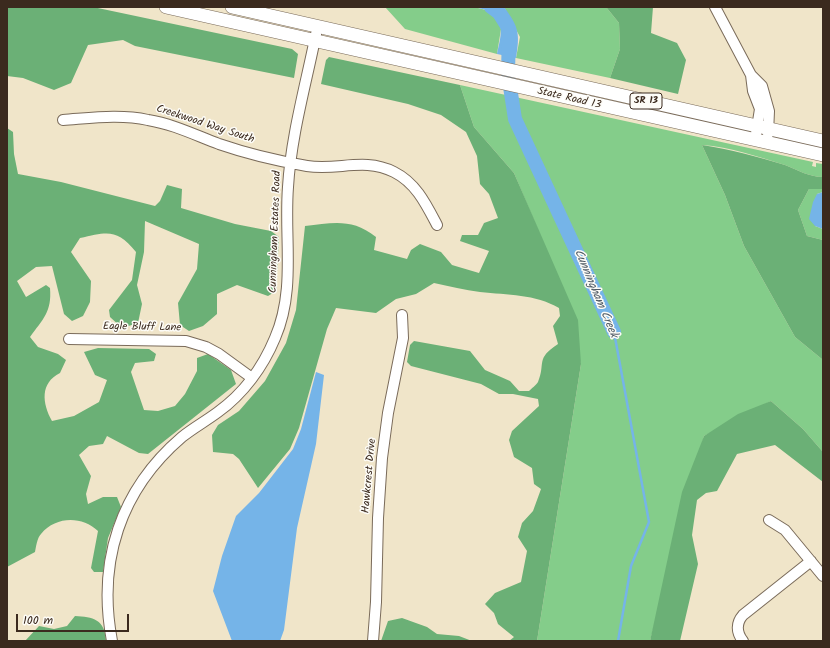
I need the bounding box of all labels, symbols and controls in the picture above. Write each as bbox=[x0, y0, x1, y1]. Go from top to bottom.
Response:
street label: State Road 13 bbox=[536, 85, 602, 113]
road number: SR 13 bbox=[630, 93, 662, 109]
street label: Creekwood Way South bbox=[154, 103, 256, 147]
street label: Cunningham Estates Road bbox=[267, 171, 285, 293]
water label: Cunningham Creek bbox=[570, 248, 620, 340]
street label: Eagle Bluff Lane bbox=[103, 321, 181, 335]
street label: Hawkcrest Drive bbox=[360, 438, 380, 514]
scale bar bbox=[18, 606, 131, 632]
text: 100 m bbox=[23, 611, 53, 630]

